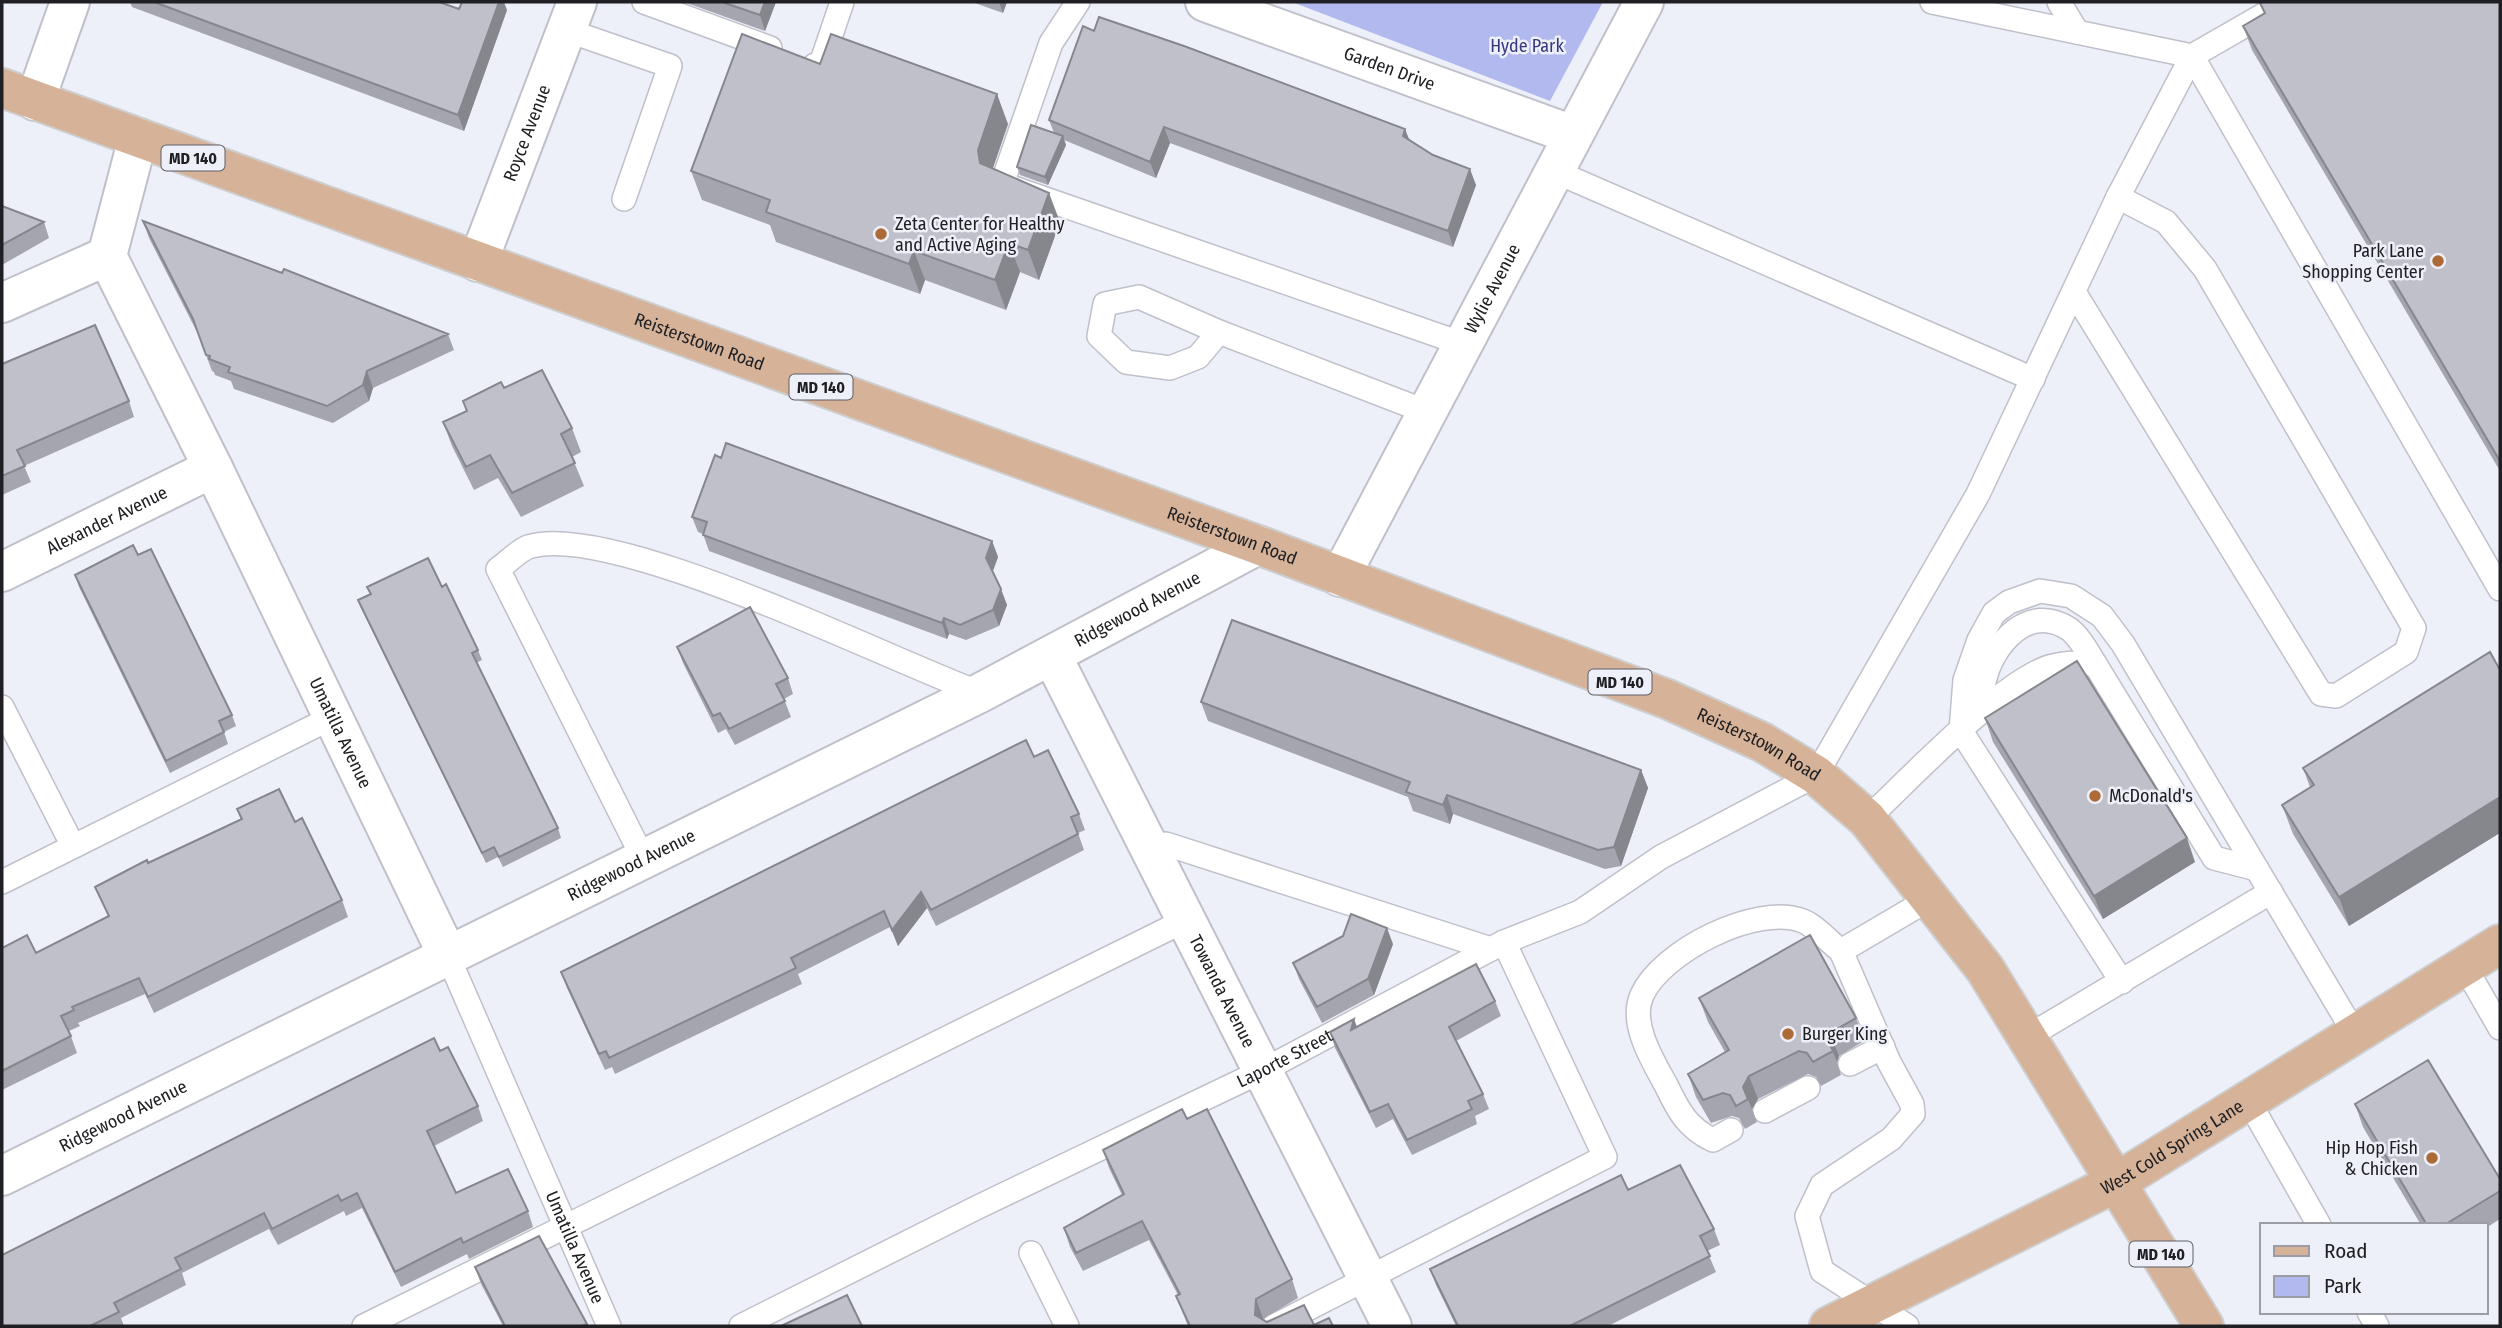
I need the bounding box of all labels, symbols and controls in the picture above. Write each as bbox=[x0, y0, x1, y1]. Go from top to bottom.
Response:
park label: Hyde Park bbox=[1490, 35, 1564, 57]
street label: Garden Drive bbox=[1341, 42, 1438, 95]
street label: Royce Avenue bbox=[499, 82, 555, 184]
road number: MD 140 bbox=[162, 146, 224, 170]
place label: Zeta Center for Healthy and Active Aging bbox=[895, 213, 1065, 256]
marker: Zeta Center for Healthy and Active Aging bbox=[873, 226, 889, 242]
street label: Wylie Avenue bbox=[1460, 240, 1525, 337]
place label: Park Lane Shopping Center bbox=[2302, 240, 2425, 283]
marker: Park Lane Shopping Center bbox=[2430, 253, 2446, 269]
street label: Reisterstown Road bbox=[631, 308, 767, 375]
road number: MD 140 bbox=[790, 374, 852, 400]
street label: Alexander Avenue bbox=[43, 481, 171, 559]
street label: Reisterstown Road bbox=[1164, 502, 1300, 570]
street label: Ridgewood Avenue bbox=[1070, 567, 1204, 652]
road number: MD 140 bbox=[1588, 670, 1652, 694]
street label: Umatilla Avenue bbox=[305, 674, 377, 792]
street label: Reisterstown Road bbox=[1693, 703, 1825, 786]
place label: McDonald's bbox=[2109, 785, 2193, 807]
marker: McDonald's bbox=[2087, 788, 2103, 804]
street label: Ridgewood Avenue bbox=[564, 824, 699, 906]
street label: Towanda Avenue bbox=[1184, 931, 1260, 1051]
place label: Burger King bbox=[1802, 1023, 1887, 1045]
street label: Laporte Street bbox=[1233, 1024, 1337, 1092]
marker: Burger King bbox=[1780, 1026, 1796, 1042]
street label: Ridgewood Avenue bbox=[55, 1075, 191, 1157]
street label: West Cold Spring Lane bbox=[2097, 1095, 2248, 1199]
place label: Hip Hop Fish & Chicken bbox=[2326, 1137, 2418, 1180]
marker: Hip Hop Fish & Chicken bbox=[2424, 1150, 2440, 1166]
street label: Umatilla Avenue bbox=[541, 1188, 609, 1307]
legend bbox=[2260, 1223, 2488, 1314]
text: Road bbox=[2324, 1238, 2368, 1264]
road number: MD 140 bbox=[2130, 1242, 2192, 1266]
text: Park bbox=[2324, 1273, 2362, 1299]

